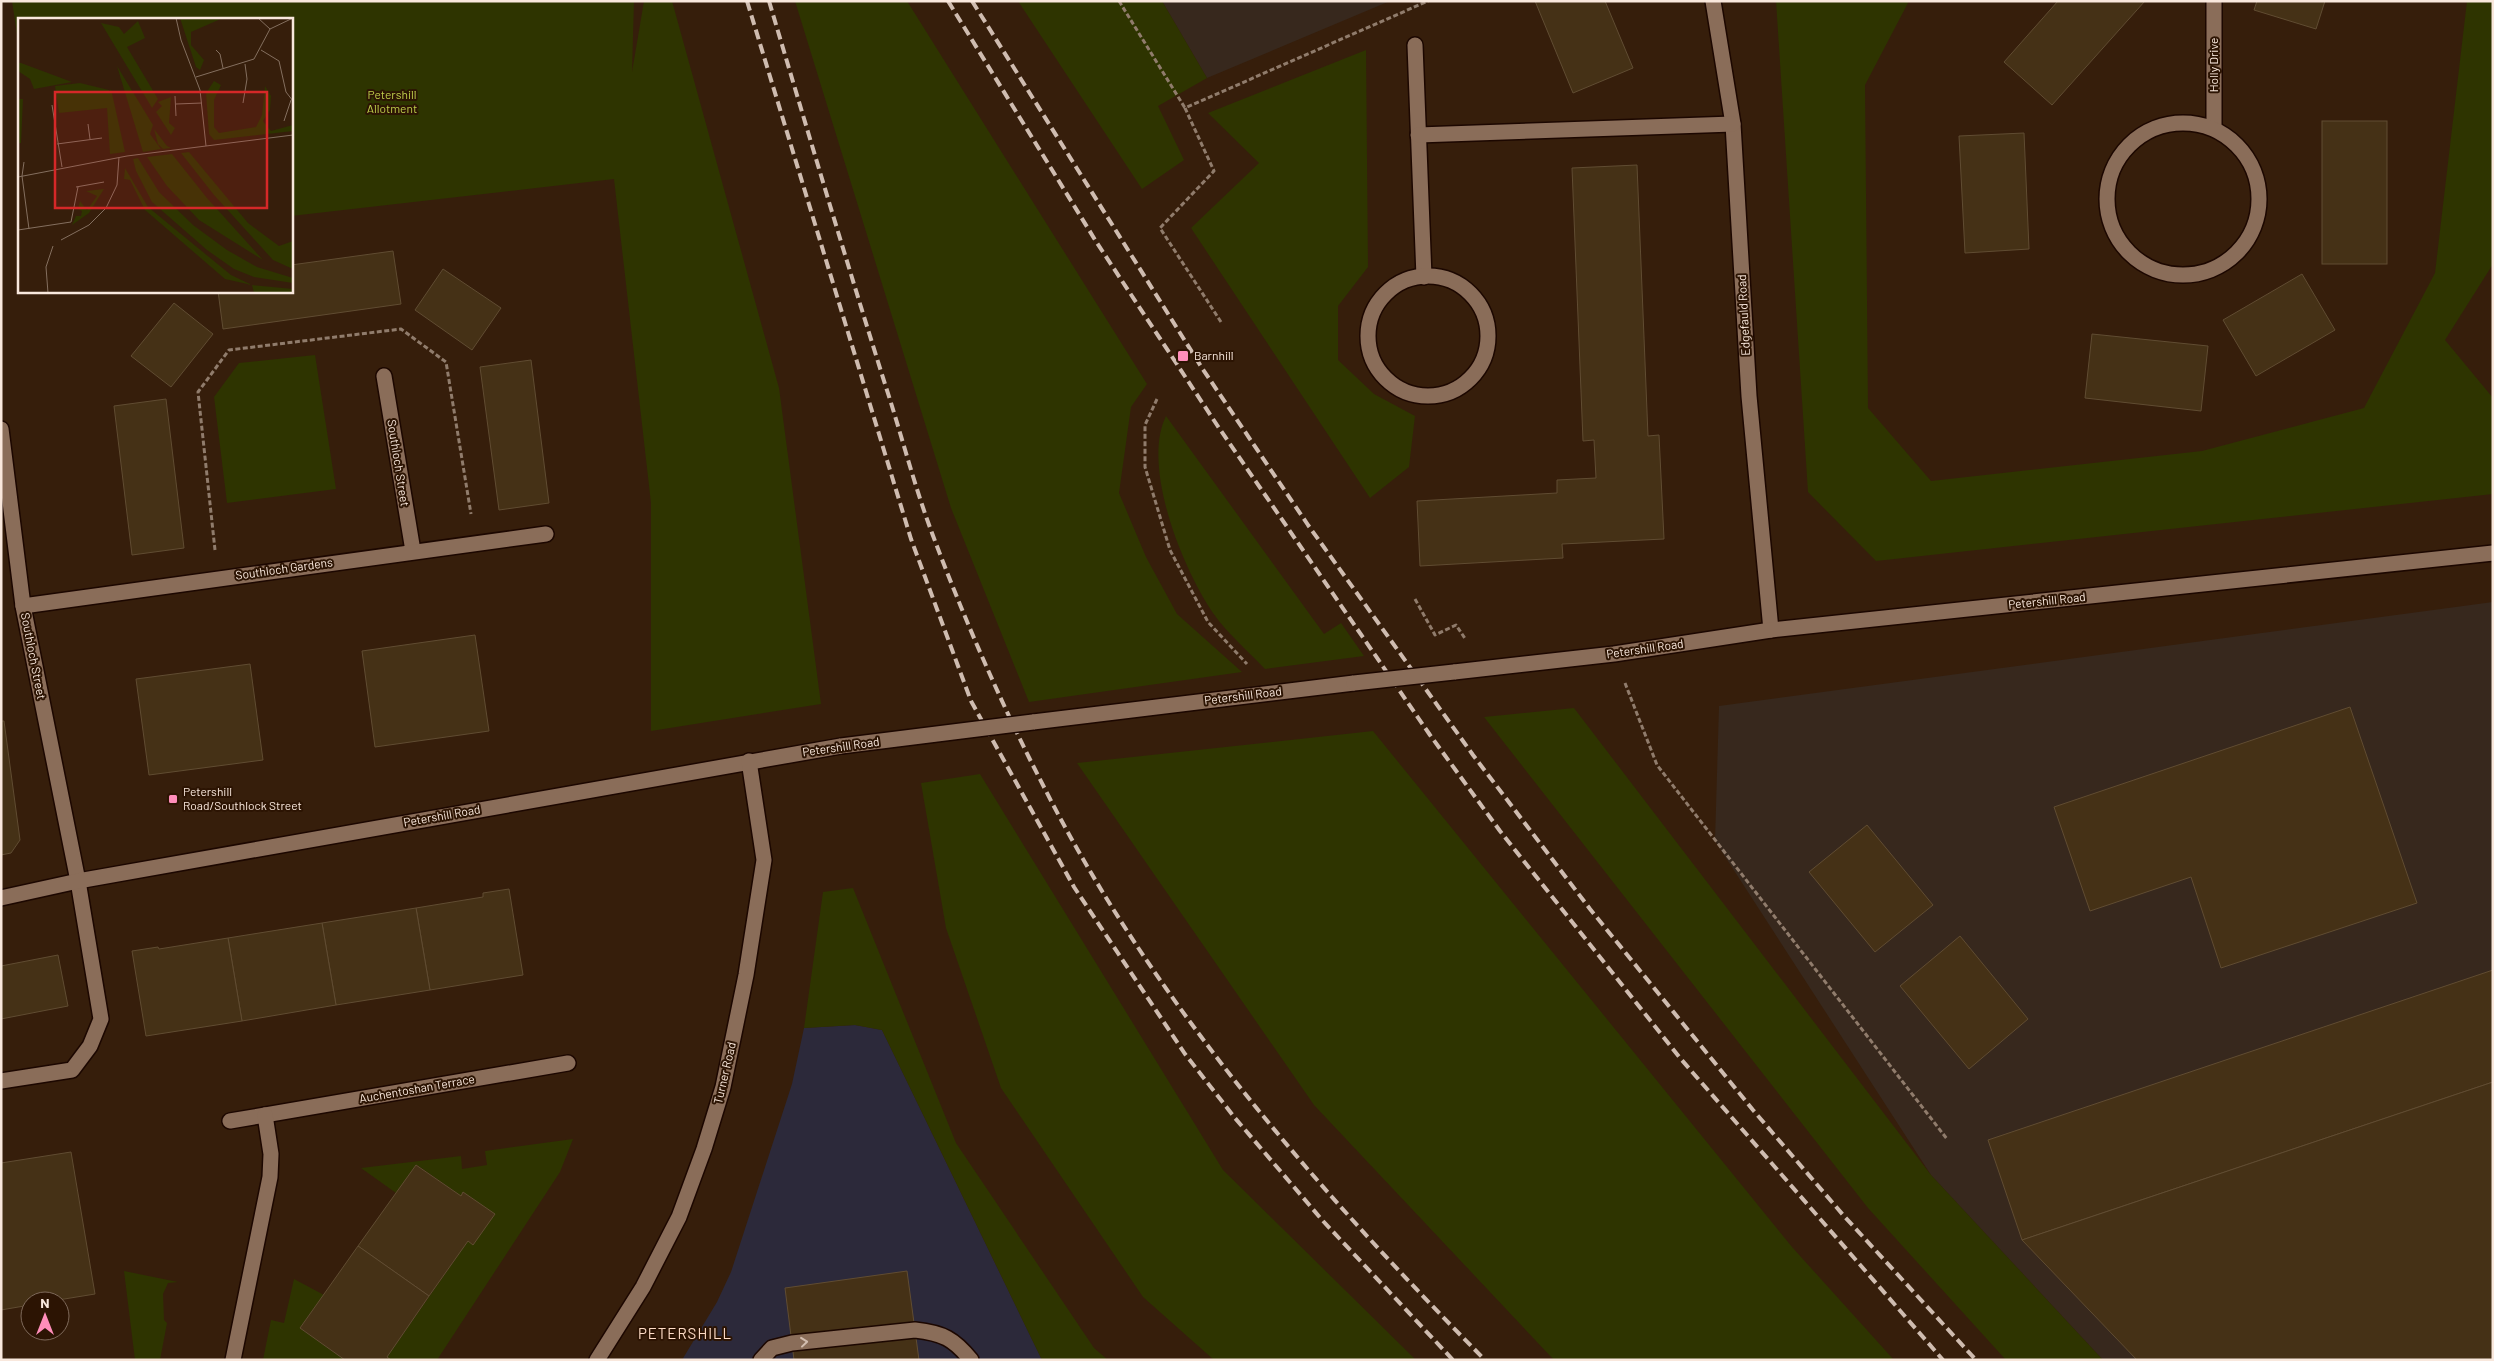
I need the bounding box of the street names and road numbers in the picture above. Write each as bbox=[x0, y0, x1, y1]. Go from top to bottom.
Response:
street label: Holly Drive bbox=[2206, 38, 2220, 92]
street label: Edgefauld Road bbox=[1734, 274, 1752, 356]
street label: Southloch Street bbox=[385, 418, 413, 507]
street label: Southloch Gardens bbox=[234, 554, 334, 582]
street label: Petershill Road bbox=[2007, 589, 2086, 611]
street label: Southloch Street bbox=[19, 611, 49, 700]
street label: Petershill Road bbox=[1605, 636, 1684, 660]
street label: Petershill Road bbox=[1203, 683, 1282, 707]
street label: Petershill Road bbox=[801, 734, 880, 758]
street label: Petershill Road bbox=[402, 801, 481, 829]
street label: Turner Road bbox=[710, 1040, 738, 1105]
street label: Auchentoshan Terrace bbox=[358, 1071, 476, 1105]

